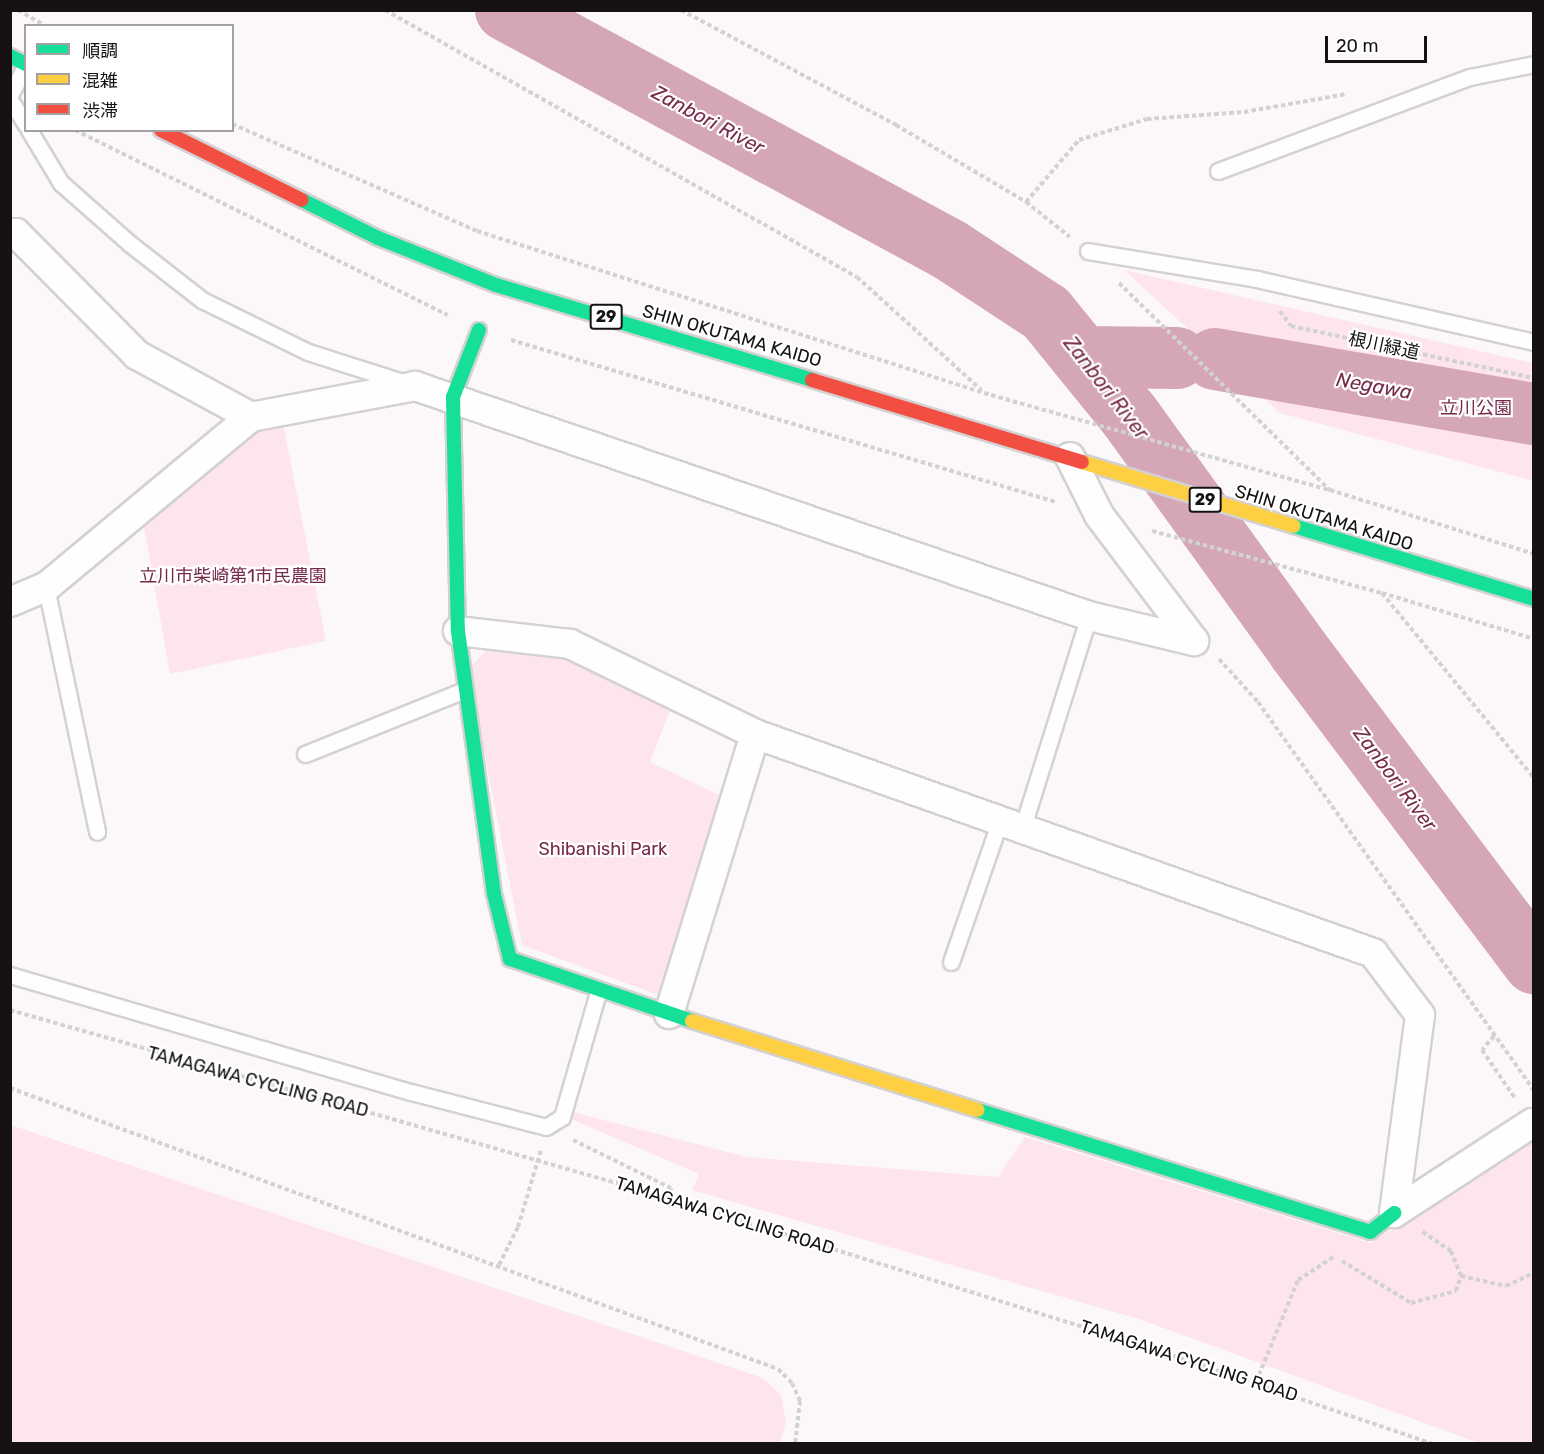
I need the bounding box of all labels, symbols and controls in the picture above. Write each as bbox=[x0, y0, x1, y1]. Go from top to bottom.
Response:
legend bbox=[24, 24, 234, 132]
scale bar bbox=[1328, 24, 1430, 62]
text: 20 m bbox=[1336, 35, 1378, 57]
text: 順調 bbox=[82, 40, 118, 62]
text: 混雑 bbox=[82, 70, 118, 92]
water label: Zanbori River bbox=[648, 80, 768, 160]
text: 渋滞 bbox=[82, 100, 118, 122]
street label: SHIN OKUTAMA KAIDO bbox=[640, 300, 824, 372]
road number: 29 bbox=[590, 304, 622, 330]
street label: 根川緑道 bbox=[1347, 328, 1421, 364]
water label: Zanbori River bbox=[1058, 332, 1154, 444]
water label: Negawa bbox=[1334, 368, 1414, 404]
park label: 立川公園 bbox=[1440, 397, 1512, 419]
street label: SHIN OKUTAMA KAIDO bbox=[1232, 481, 1416, 555]
road number: 29 bbox=[1188, 487, 1222, 513]
park label: 立川市柴崎第1市民農園 bbox=[139, 565, 327, 587]
water label: Zanbori River bbox=[1348, 722, 1442, 836]
park label: Shibanishi Park bbox=[539, 838, 667, 860]
street label: TAMAGAWA CYCLING ROAD bbox=[145, 1042, 371, 1122]
street label: TAMAGAWA CYCLING ROAD bbox=[613, 1172, 837, 1260]
street label: TAMAGAWA CYCLING ROAD bbox=[1077, 1315, 1301, 1407]

